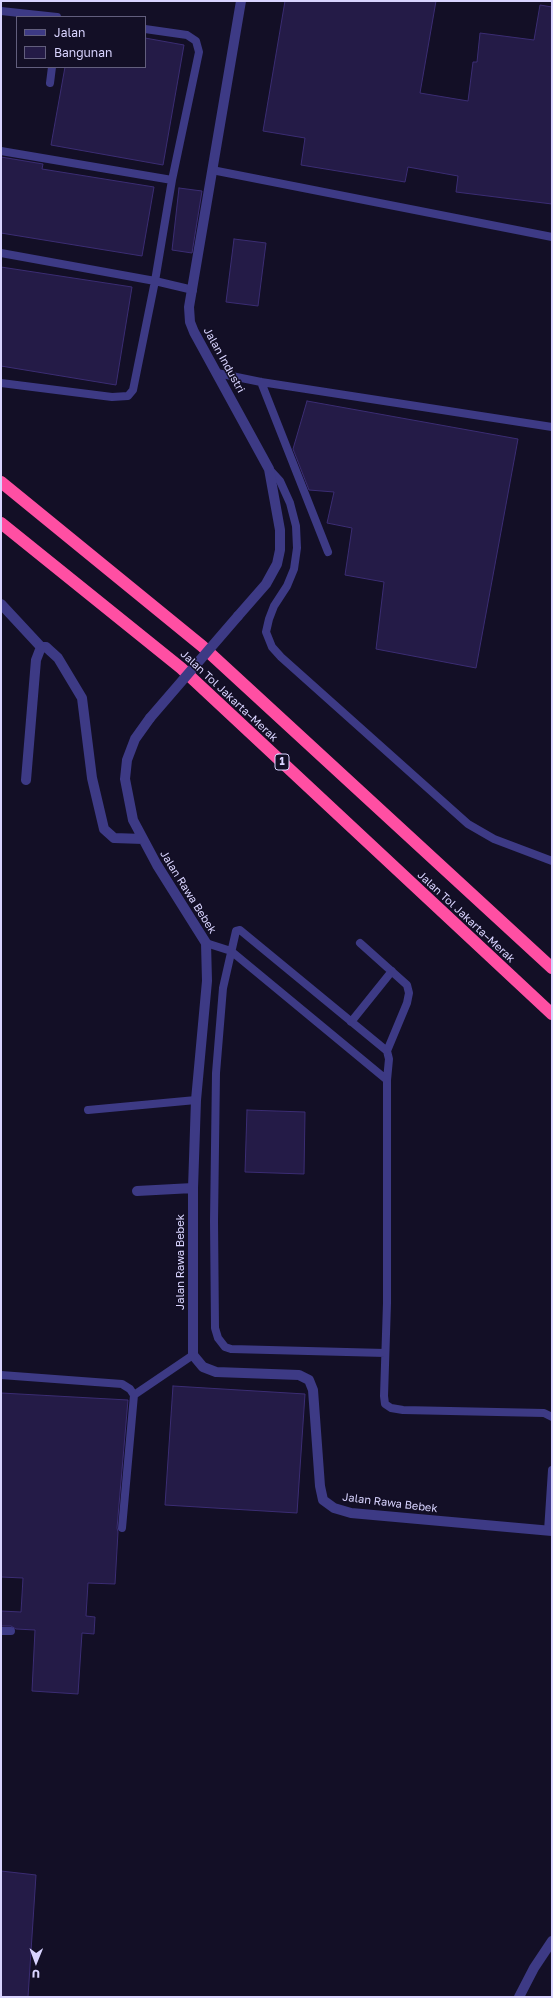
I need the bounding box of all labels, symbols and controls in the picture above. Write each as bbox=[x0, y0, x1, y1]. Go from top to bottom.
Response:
legend bbox=[16, 16, 146, 68]
text: Jalan bbox=[54, 25, 85, 40]
text: Bangunan bbox=[54, 45, 112, 60]
street label: Jalan Industri bbox=[201, 325, 247, 395]
street label: Jalan Tol Jakarta–Merak bbox=[178, 647, 280, 745]
road number: 1 bbox=[275, 754, 289, 770]
street label: Jalan Rawa Bebek bbox=[157, 848, 219, 936]
street label: Jalan Tol Jakarta–Merak bbox=[415, 868, 517, 966]
street label: Jalan Rawa Bebek bbox=[174, 1214, 188, 1310]
street label: Jalan Rawa Bebek bbox=[342, 1491, 438, 1515]
north arrow bbox=[16, 1942, 56, 1982]
text: U bbox=[32, 1968, 40, 1981]

